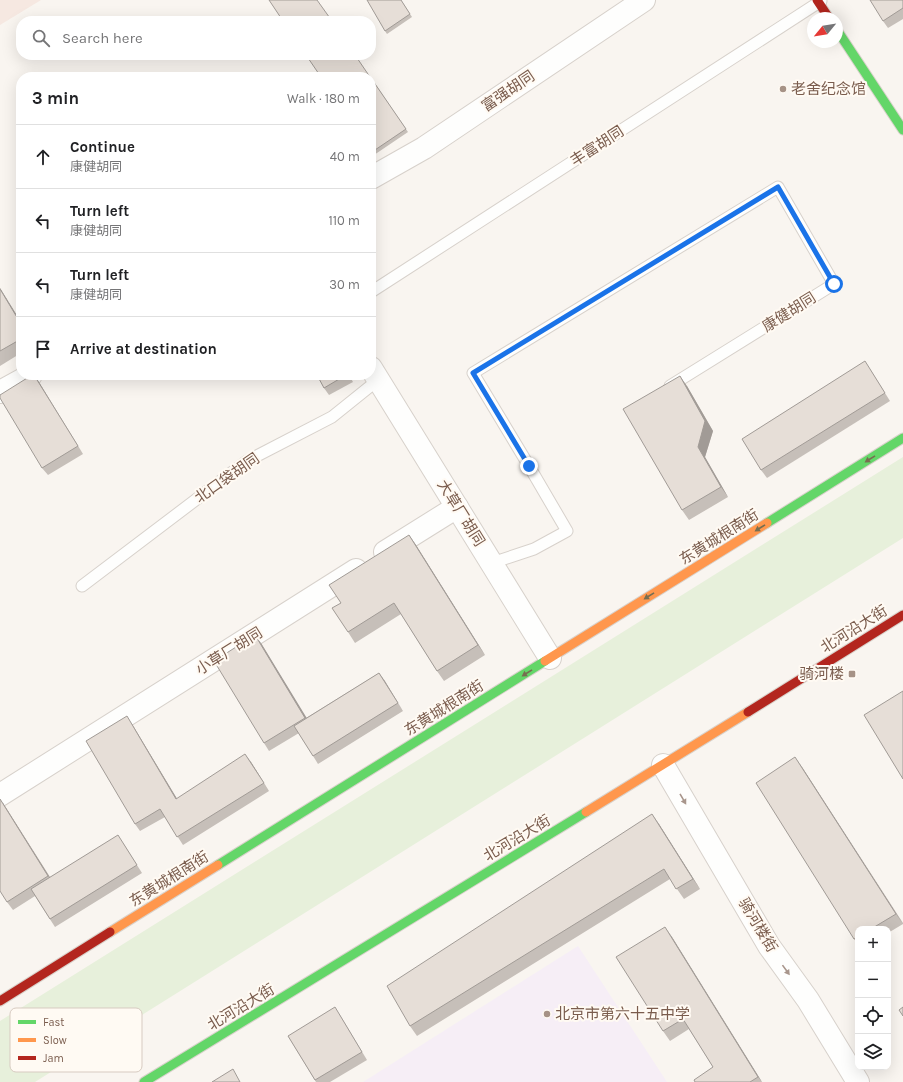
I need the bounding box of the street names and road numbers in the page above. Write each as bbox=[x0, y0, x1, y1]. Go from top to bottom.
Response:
street label: 富强胡同 bbox=[478, 67, 538, 115]
street label: 丰富胡同 bbox=[567, 122, 627, 170]
street label: 康健胡同 bbox=[759, 288, 819, 336]
street label: 北口袋胡同 bbox=[191, 449, 263, 507]
street label: 大草厂胡同 bbox=[433, 476, 489, 550]
street label: 东黄城根南街 bbox=[676, 506, 762, 568]
street label: 北河沿大街 bbox=[817, 601, 891, 657]
street label: 小草厂胡同 bbox=[192, 623, 266, 679]
street label: 东黄城根南街 bbox=[401, 677, 487, 739]
street label: 北河沿大街 bbox=[480, 811, 554, 865]
street label: 东黄城根南街 bbox=[126, 848, 212, 910]
street label: 骑河楼街 bbox=[735, 895, 781, 955]
street label: 北河沿大街 bbox=[204, 980, 278, 1034]

